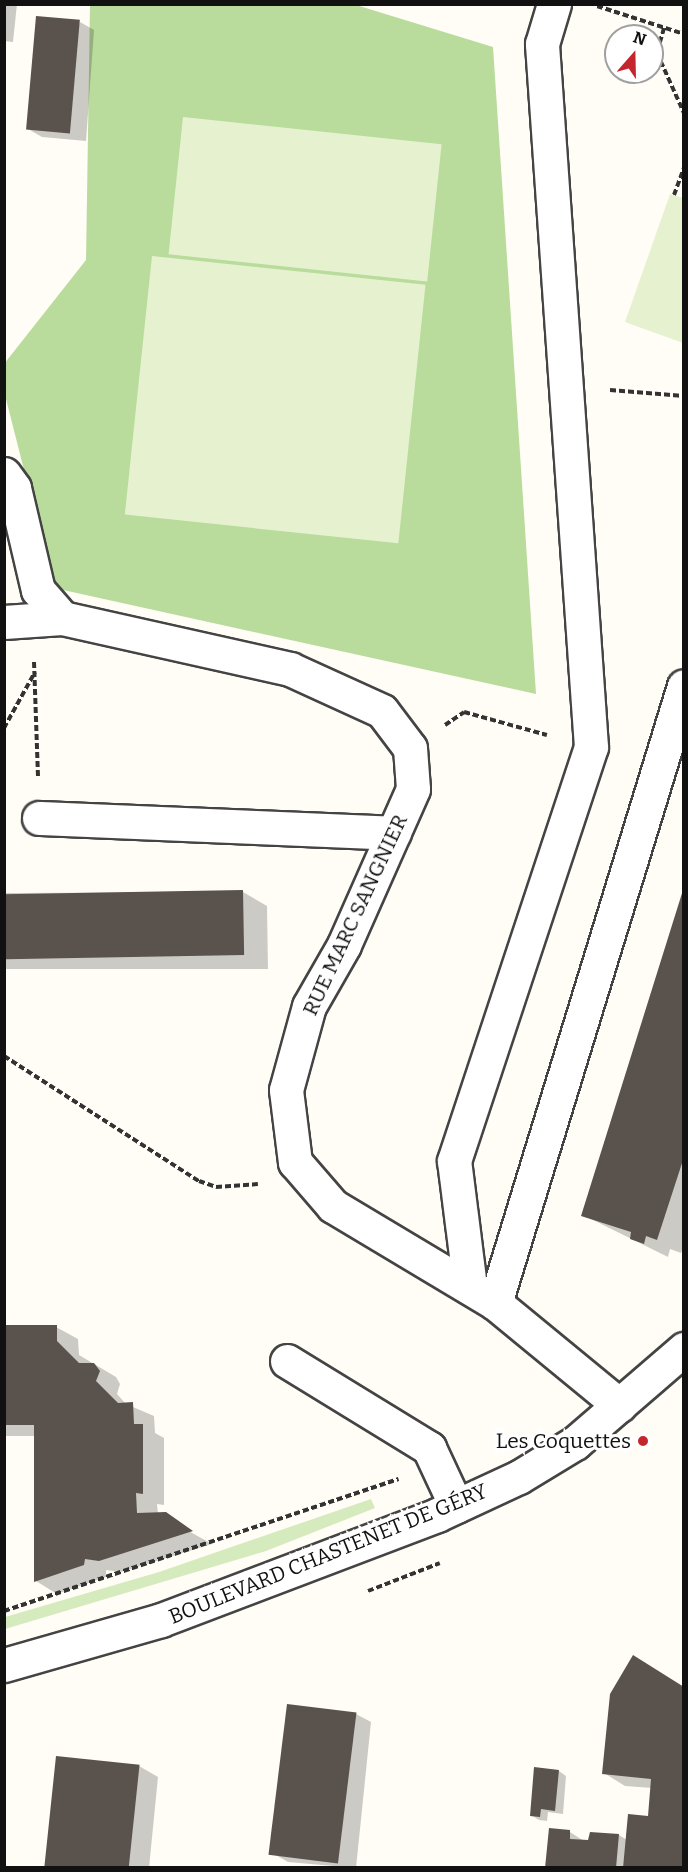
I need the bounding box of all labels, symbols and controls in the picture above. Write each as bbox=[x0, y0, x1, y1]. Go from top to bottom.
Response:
north arrow bbox=[604, 24, 664, 84]
text: N bbox=[631, 27, 649, 50]
street label: RUE MARC SANGNIER bbox=[297, 810, 413, 1020]
place label: Les Coquettes bbox=[496, 1428, 631, 1454]
marker: Les Coquettes bbox=[636, 1434, 650, 1448]
street label: BOULEVARD CHASTENET DE GÉRY bbox=[165, 1478, 491, 1630]

